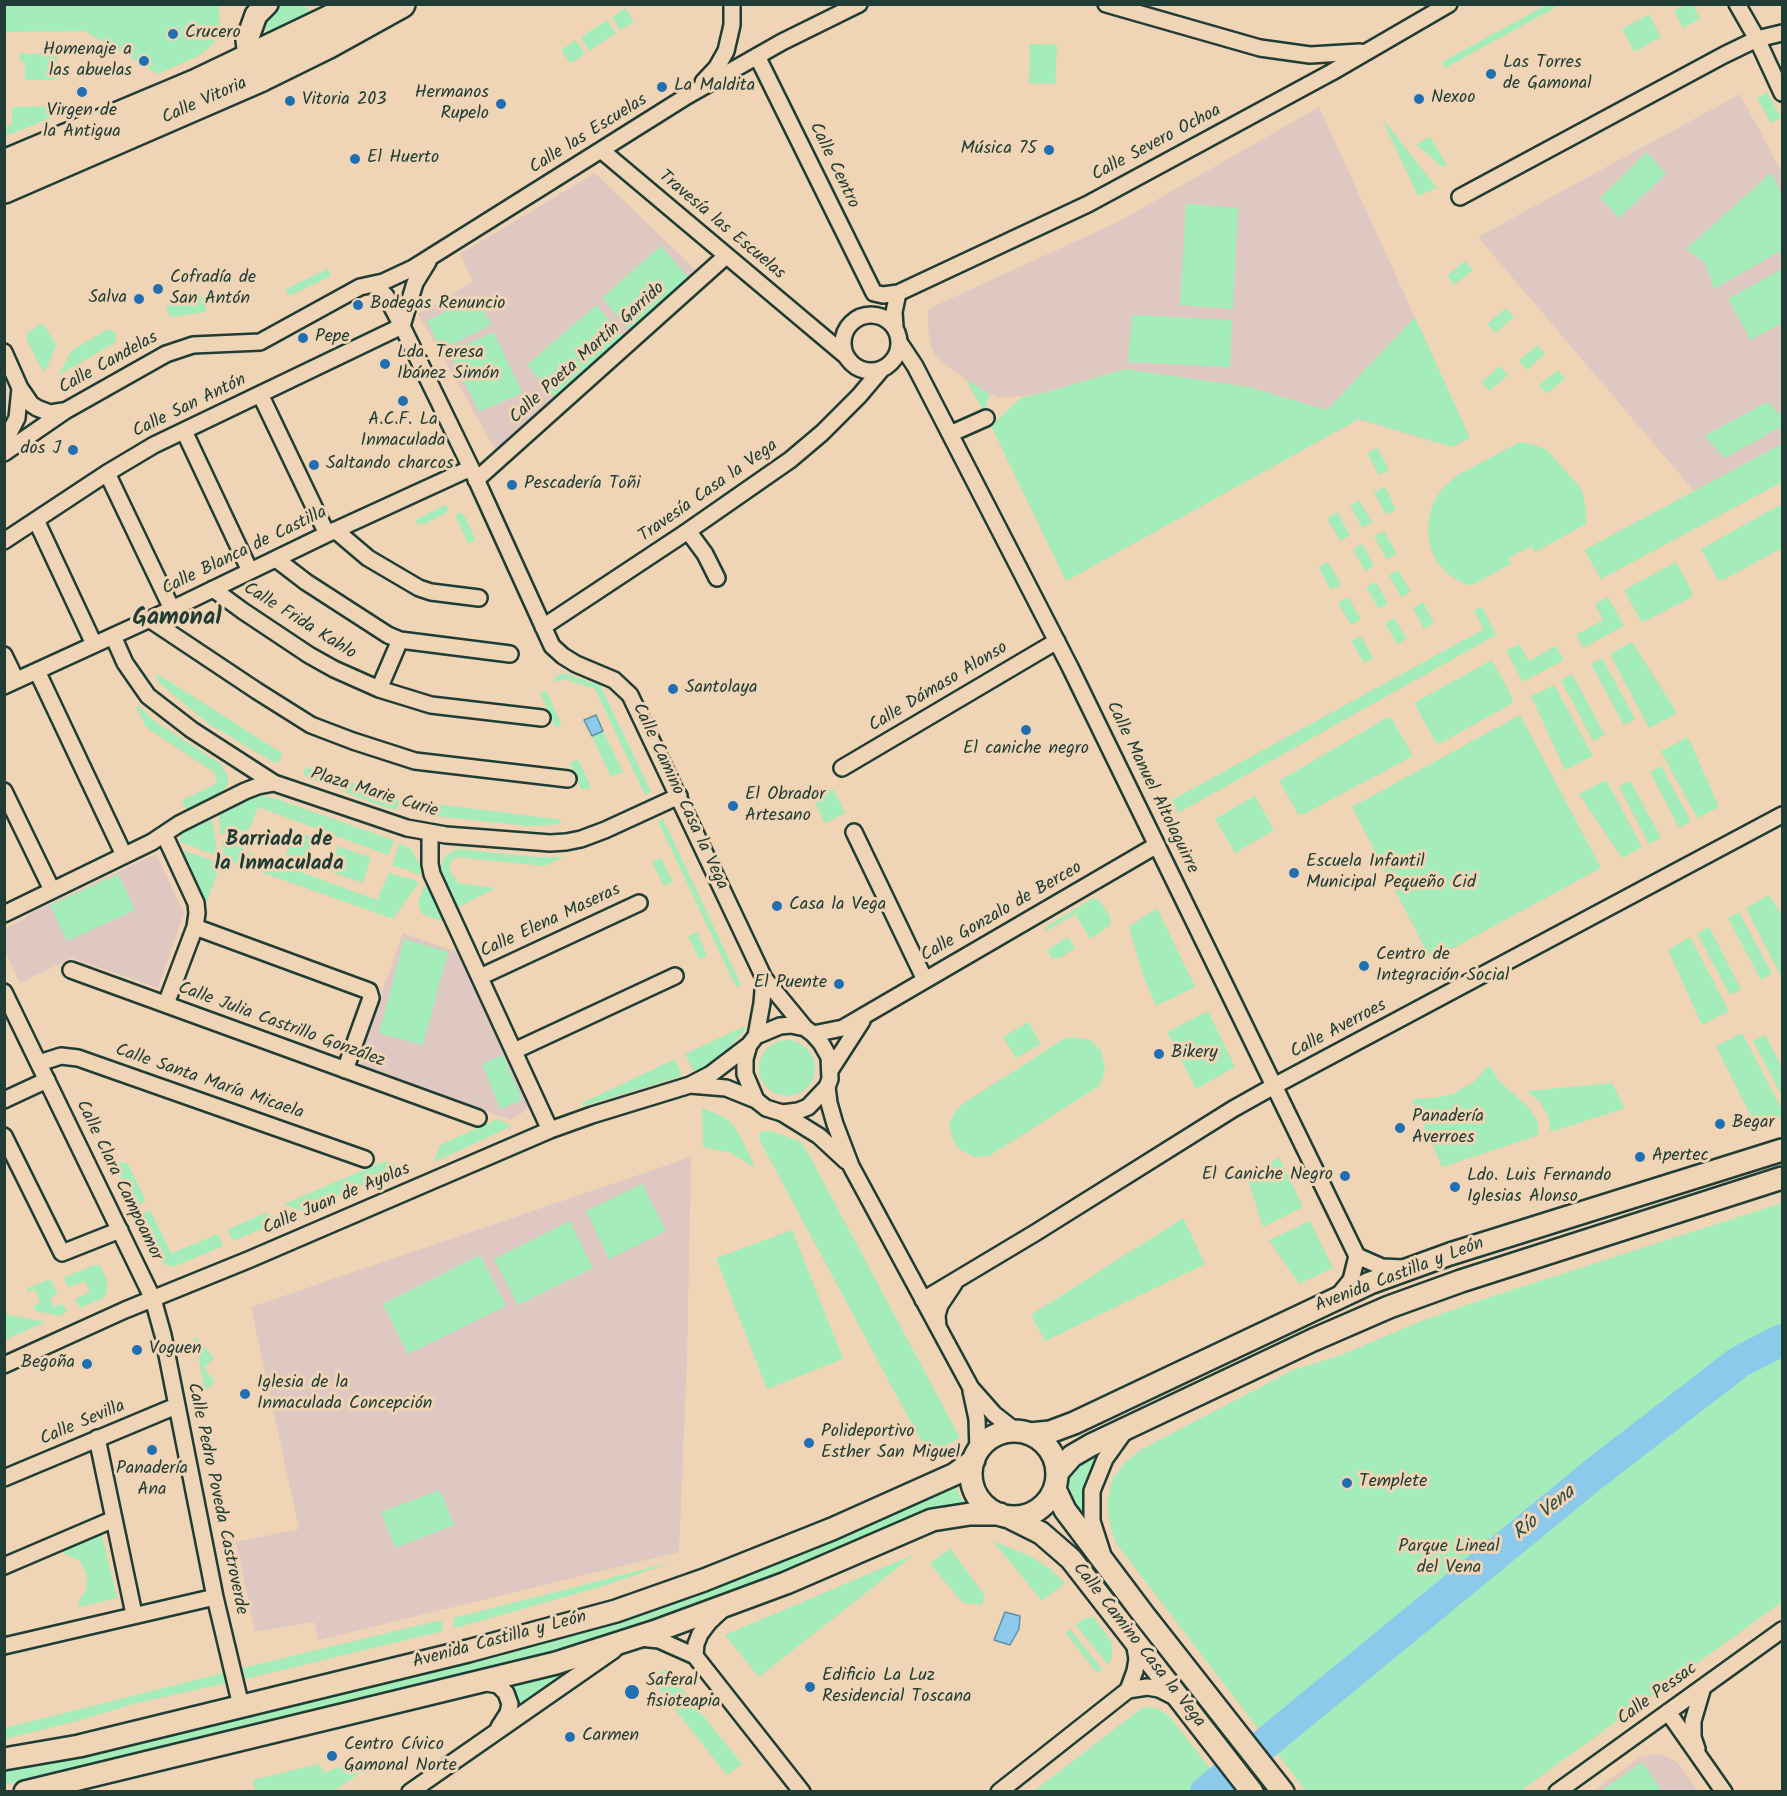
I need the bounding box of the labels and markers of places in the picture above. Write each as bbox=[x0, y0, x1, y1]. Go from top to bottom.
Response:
place label: Crucero bbox=[185, 23, 241, 45]
marker: Crucero bbox=[166, 27, 180, 41]
place label: Homenaje a las abuelas bbox=[43, 40, 132, 82]
place label: Las Torres de Gamonal bbox=[1503, 53, 1592, 96]
marker: Homenaje a las abuelas bbox=[137, 54, 151, 68]
marker: Las Torres de Gamonal bbox=[1484, 67, 1498, 81]
place label: La Maldita bbox=[674, 76, 755, 98]
marker: La Maldita bbox=[655, 80, 669, 94]
place label: Hermanos Rupelo bbox=[415, 83, 489, 125]
marker: Virgen de la Antigua bbox=[75, 85, 89, 99]
place label: Nexoo bbox=[1431, 88, 1475, 110]
place label: Vitoria 203 bbox=[302, 90, 387, 112]
marker: Nexoo bbox=[1412, 92, 1426, 106]
marker: Vitoria 203 bbox=[283, 94, 297, 108]
marker: Hermanos Rupelo bbox=[494, 97, 508, 111]
place label: Virgen de la Antigua bbox=[43, 101, 121, 144]
place label: Música 75 bbox=[961, 139, 1037, 161]
marker: Música 75 bbox=[1042, 143, 1056, 157]
place label: El Huerto bbox=[367, 148, 439, 170]
marker: El Huerto bbox=[348, 152, 362, 166]
place label: Cofradía de San Antón bbox=[170, 268, 256, 310]
marker: Cofradía de San Antón bbox=[151, 282, 165, 296]
place label: Salva bbox=[89, 288, 127, 310]
marker: Salva bbox=[132, 292, 146, 306]
place label: Bodegas Renuncio bbox=[370, 294, 505, 316]
marker: Bodegas Renuncio bbox=[351, 298, 365, 312]
place label: Pepe bbox=[315, 327, 350, 349]
marker: Pepe bbox=[296, 331, 310, 345]
place label: Lda. Teresa Ibánez Simón bbox=[397, 343, 499, 386]
marker: Lda. Teresa Ibánez Simón bbox=[378, 357, 392, 371]
marker: A.C.F. La Inmaculada bbox=[396, 394, 410, 408]
place label: A.C.F. La Inmaculada bbox=[361, 410, 445, 452]
place label: dos J bbox=[21, 439, 61, 461]
marker: dos J bbox=[66, 443, 80, 457]
place label: Saltando charcos bbox=[326, 454, 454, 476]
marker: Saltando charcos bbox=[307, 458, 321, 472]
place label: Pescadería Toñi bbox=[524, 474, 641, 496]
marker: Pescadería Toñi bbox=[505, 478, 519, 492]
place label: Santolaya bbox=[685, 678, 757, 700]
marker: Santolaya bbox=[666, 682, 680, 696]
marker: El caniche negro bbox=[1019, 723, 1033, 737]
place label: El caniche negro bbox=[963, 739, 1089, 761]
place label: El Obrador Artesano bbox=[745, 785, 825, 828]
marker: El Obrador Artesano bbox=[726, 799, 740, 813]
place label: Escuela Infantil Municipal Pequeño Cid bbox=[1306, 852, 1476, 894]
marker: Escuela Infantil Municipal Pequeño Cid bbox=[1287, 866, 1301, 880]
place label: Casa la Vega bbox=[789, 895, 886, 917]
marker: Casa la Vega bbox=[770, 899, 784, 913]
place label: Centro de Integración Social bbox=[1376, 945, 1509, 988]
marker: Centro de Integración Social bbox=[1357, 959, 1371, 973]
place label: El Puente bbox=[754, 973, 827, 995]
marker: El Puente bbox=[832, 977, 846, 991]
place label: Bikery bbox=[1171, 1043, 1218, 1065]
marker: Bikery bbox=[1152, 1047, 1166, 1061]
place label: Panadería Averroes bbox=[1412, 1107, 1484, 1150]
place label: Begar bbox=[1732, 1113, 1775, 1135]
marker: Begar bbox=[1713, 1117, 1727, 1131]
marker: Panadería Averroes bbox=[1393, 1121, 1407, 1135]
place label: Apertec bbox=[1652, 1146, 1709, 1168]
marker: Apertec bbox=[1633, 1150, 1647, 1164]
place label: El Caniche Negro bbox=[1202, 1165, 1333, 1187]
place label: Ldo. Luis Fernando Iglesias Alonso bbox=[1467, 1166, 1611, 1208]
marker: El Caniche Negro bbox=[1338, 1169, 1352, 1183]
marker: Ldo. Luis Fernando Iglesias Alonso bbox=[1448, 1180, 1462, 1194]
place label: Voguen bbox=[149, 1339, 202, 1361]
marker: Voguen bbox=[130, 1343, 144, 1357]
place label: Begoña bbox=[21, 1353, 75, 1375]
marker: Begoña bbox=[80, 1357, 94, 1371]
place label: Iglesia de la Inmaculada Concepción bbox=[257, 1373, 432, 1416]
marker: Iglesia de la Inmaculada Concepción bbox=[238, 1387, 252, 1401]
place label: Polideportivo Esther San Miguel bbox=[821, 1422, 960, 1464]
marker: Polideportivo Esther San Miguel bbox=[802, 1436, 816, 1450]
marker: Panadería Ana bbox=[145, 1443, 159, 1457]
place label: Panadería Ana bbox=[116, 1459, 188, 1502]
place label: Templete bbox=[1359, 1472, 1427, 1494]
marker: Templete bbox=[1340, 1476, 1354, 1490]
place label: Edificio La Luz Residencial Toscana bbox=[822, 1666, 972, 1708]
place label: Saferal fisioteapia bbox=[646, 1671, 720, 1714]
marker: Edificio La Luz Residencial Toscana bbox=[803, 1680, 817, 1694]
marker: Saferal fisioteapia bbox=[623, 1683, 641, 1701]
place label: Carmen bbox=[582, 1726, 639, 1748]
marker: Carmen bbox=[563, 1730, 577, 1744]
place label: Centro Cívico Gamonal Norte bbox=[344, 1735, 457, 1778]
marker: Centro Cívico Gamonal Norte bbox=[325, 1749, 339, 1763]

